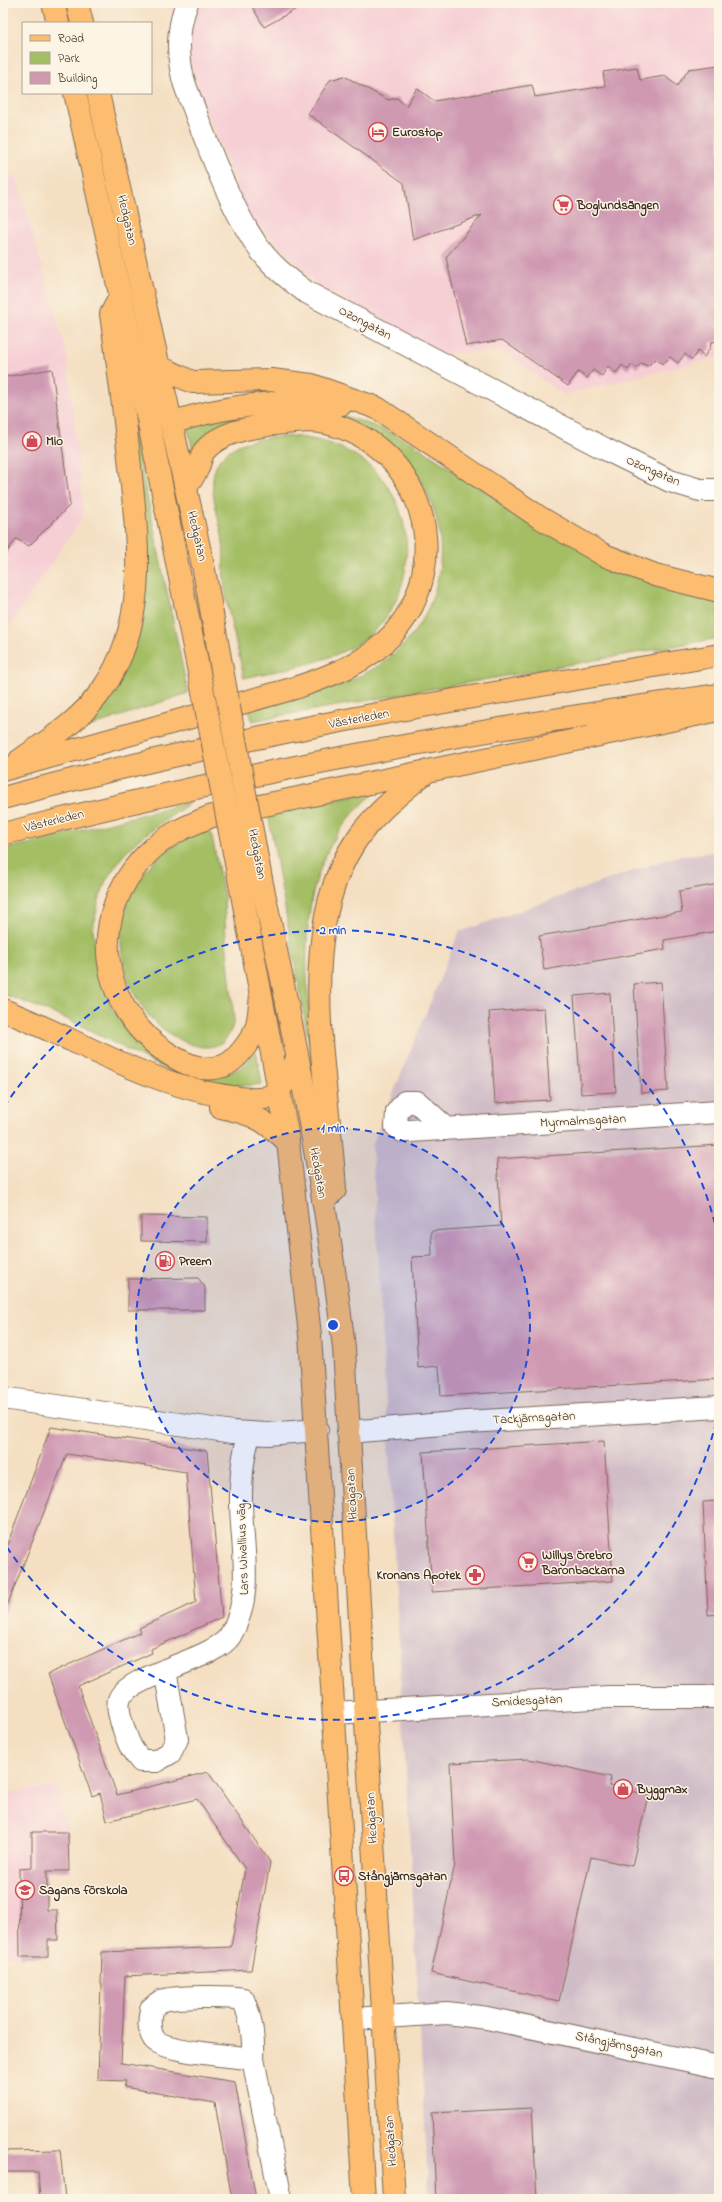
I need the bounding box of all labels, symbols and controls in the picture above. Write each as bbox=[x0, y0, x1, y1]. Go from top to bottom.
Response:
legend bbox=[22, 22, 152, 94]
text: Road bbox=[58, 30, 84, 48]
text: Park bbox=[58, 50, 80, 68]
text: Building bbox=[57, 70, 97, 89]
hotel icon: Eurostop bbox=[367, 121, 389, 143]
place label: Eurostop bbox=[392, 123, 443, 142]
street label: Hedgatan bbox=[111, 193, 142, 247]
supermarket icon: Boglundsängen bbox=[552, 194, 574, 216]
place label: Boglundsängen bbox=[576, 196, 659, 217]
street label: Ozongatan bbox=[335, 301, 395, 346]
shop icon: Mio bbox=[21, 430, 43, 452]
place label: Mio bbox=[46, 432, 63, 451]
street label: Ozongatan bbox=[622, 451, 683, 492]
street label: Hedgatan bbox=[181, 509, 212, 563]
street label: Västerleden bbox=[326, 704, 391, 734]
street label: Västerleden bbox=[21, 804, 86, 838]
street label: Hedgatan bbox=[242, 827, 271, 881]
text: 2 min bbox=[319, 922, 346, 940]
street label: Myrmalmsgatan bbox=[540, 1109, 626, 1134]
text: 1 min bbox=[321, 1120, 345, 1138]
street label: Hedgatan bbox=[303, 1146, 332, 1200]
fuel station icon: Preem bbox=[154, 1250, 176, 1272]
place label: Preem bbox=[179, 1252, 212, 1271]
centre of rings bbox=[326, 1318, 340, 1332]
street label: Tackjärnsgatan bbox=[492, 1406, 576, 1431]
street label: Hedgatan bbox=[341, 1468, 364, 1520]
street label: Lars Wivallius väg bbox=[232, 1502, 255, 1595]
place label: Willys Örebro Baronbackarna bbox=[541, 1546, 625, 1580]
supermarket icon: Willys Örebro Baronbackarna bbox=[517, 1551, 539, 1573]
pharmacy icon: Kronans Apotek bbox=[464, 1564, 486, 1586]
place label: Kronans Apotek bbox=[376, 1566, 461, 1585]
street label: Smidesgatan bbox=[491, 1690, 563, 1713]
shop icon: Byggmax bbox=[612, 1778, 634, 1800]
place label: Byggmax bbox=[636, 1780, 688, 1801]
street label: Hedgatan bbox=[361, 1792, 384, 1844]
bus stop icon: Stångjärnsgatan bbox=[333, 1865, 355, 1887]
place label: Stångjärnsgatan bbox=[358, 1867, 447, 1888]
school or university icon: Sagans förskola bbox=[14, 1879, 36, 1901]
place label: Sagans förskola bbox=[39, 1881, 127, 1902]
street label: Stångjärnsgatan bbox=[573, 2026, 664, 2065]
street label: Hedgatan bbox=[380, 2115, 403, 2167]

